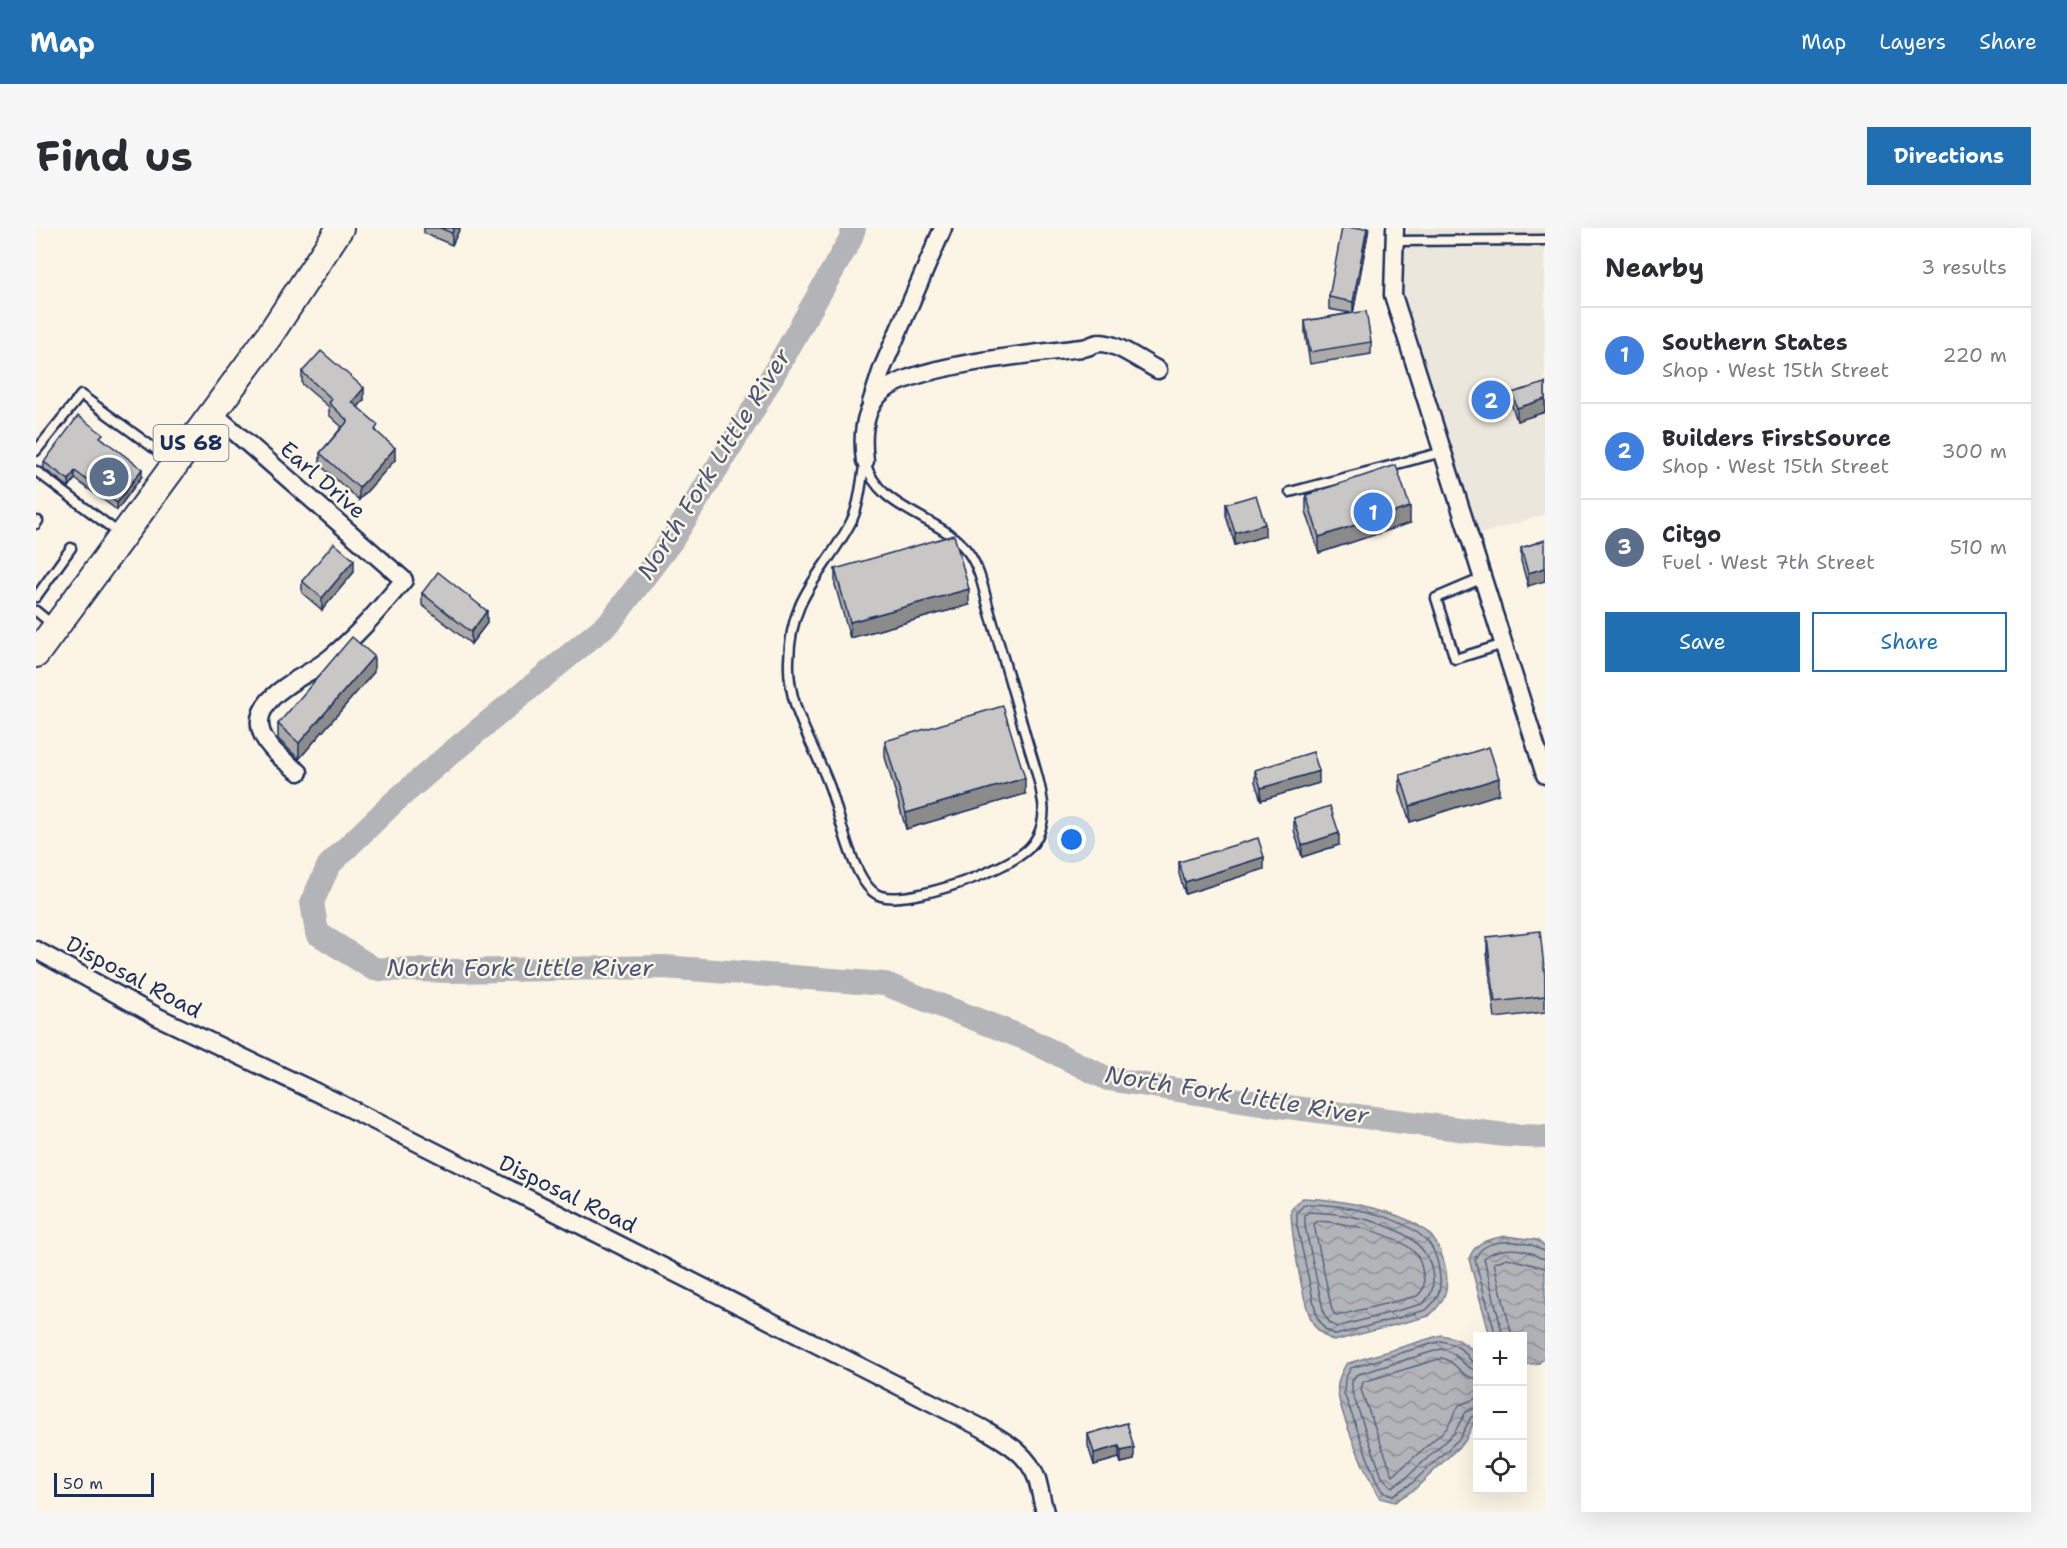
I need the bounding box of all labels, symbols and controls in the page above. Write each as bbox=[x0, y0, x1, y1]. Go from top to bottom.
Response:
text: Map bbox=[30, 23, 95, 61]
text: Map bbox=[1801, 28, 1846, 56]
text: Layers bbox=[1879, 28, 1946, 56]
text: Share bbox=[1979, 28, 2037, 56]
button: Directions bbox=[1867, 127, 2031, 185]
text: Find us bbox=[36, 128, 193, 184]
text: Nearby bbox=[1605, 250, 1704, 285]
text: 3 results bbox=[1921, 254, 2007, 280]
text: Southern States bbox=[1662, 328, 1848, 357]
water label: North Fork Little River bbox=[630, 342, 799, 586]
text: 1 bbox=[1620, 342, 1629, 368]
text: 220 m bbox=[1943, 342, 2007, 368]
text: Shop · West 15th Street bbox=[1662, 357, 1889, 383]
pin: 2 bbox=[1472, 378, 1510, 423]
text: Builders FirstSource bbox=[1662, 424, 1891, 453]
road number: US 68 bbox=[154, 425, 228, 461]
street label: Earl Drive bbox=[274, 435, 372, 525]
text: 2 bbox=[1618, 438, 1632, 464]
text: 300 m bbox=[1941, 438, 2007, 464]
text: Shop · West 15th Street bbox=[1662, 453, 1889, 479]
pin: 3 bbox=[90, 454, 128, 500]
pin: 1 bbox=[1354, 490, 1392, 534]
text: Citgo bbox=[1662, 520, 1721, 549]
text: 3 bbox=[1618, 534, 1632, 560]
text: 510 m bbox=[1950, 534, 2007, 560]
text: Fuel · West 7th Street bbox=[1662, 549, 1875, 575]
button: Save bbox=[1605, 612, 1800, 672]
button: Share bbox=[1812, 612, 2007, 672]
your location bbox=[1057, 825, 1086, 854]
street label: Disposal Road bbox=[61, 929, 207, 1025]
water label: North Fork Little River bbox=[387, 952, 654, 984]
water label: North Fork Little River bbox=[1103, 1058, 1372, 1132]
street label: Disposal Road bbox=[494, 1148, 642, 1240]
map controls bbox=[1473, 1332, 1527, 1494]
button: + bbox=[1473, 1332, 1527, 1386]
button: − bbox=[1473, 1386, 1527, 1440]
button: locate bbox=[1473, 1440, 1527, 1494]
scale bar bbox=[54, 1470, 154, 1498]
text: 50 m bbox=[63, 1473, 103, 1494]

